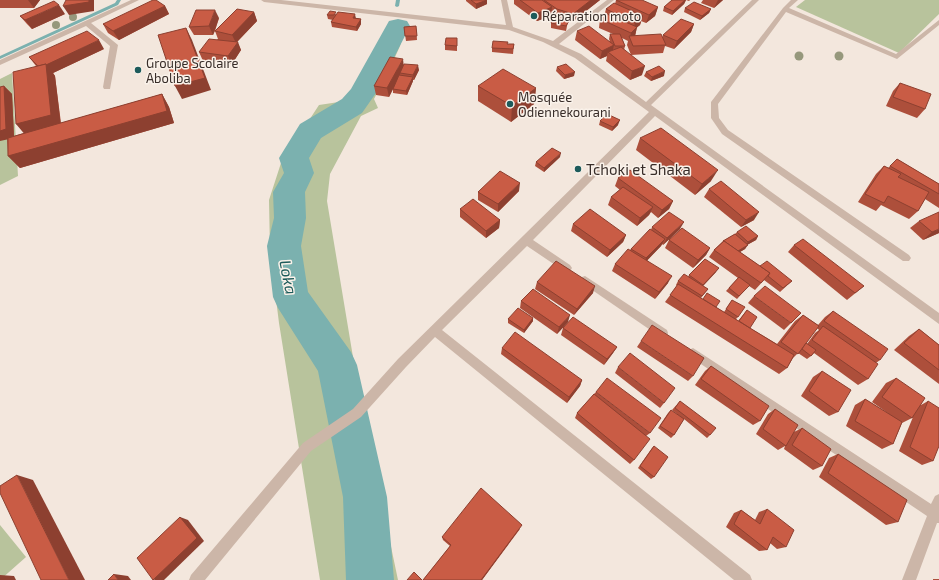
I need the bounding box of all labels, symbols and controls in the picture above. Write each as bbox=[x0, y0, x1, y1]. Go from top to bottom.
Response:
place label: Réparation moto bbox=[542, 8, 641, 24]
marker: Réparation moto bbox=[529, 11, 539, 21]
place label: Groupe Scolaire Aboliba bbox=[146, 55, 239, 86]
marker: Groupe Scolaire Aboliba bbox=[133, 65, 143, 75]
place label: Mosquée Odiennekourani bbox=[518, 89, 611, 120]
marker: Mosquée Odiennekourani bbox=[505, 99, 515, 109]
place label: Tchoki et Shaka bbox=[586, 160, 691, 178]
marker: Tchoki et Shaka bbox=[573, 164, 583, 174]
water label: Loka bbox=[276, 258, 302, 296]

